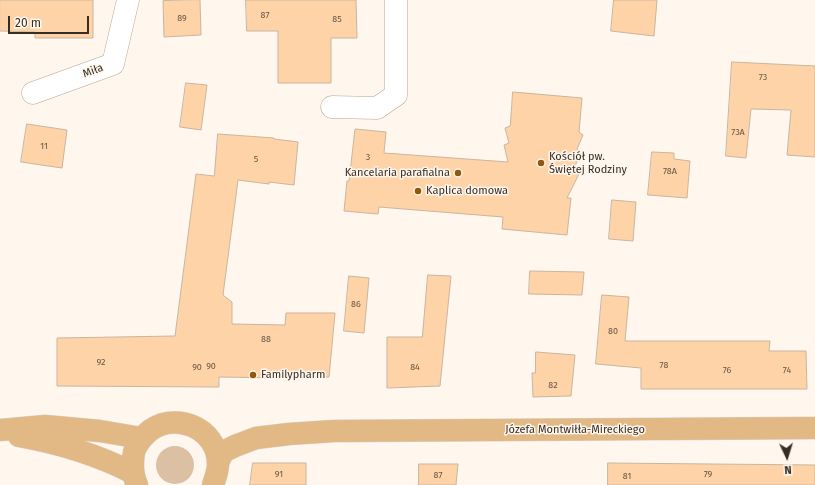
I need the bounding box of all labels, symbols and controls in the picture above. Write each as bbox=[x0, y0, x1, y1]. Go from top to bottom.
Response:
scale bar bbox=[10, 8, 91, 34]
house number: 87 bbox=[261, 10, 269, 20]
house number: 89 bbox=[177, 13, 187, 23]
house number: 85 bbox=[332, 14, 342, 24]
text: 20 m bbox=[15, 16, 41, 30]
street label: Miła bbox=[81, 61, 105, 81]
house number: 73 bbox=[759, 72, 767, 82]
house number: 73A bbox=[731, 127, 745, 137]
house number: 11 bbox=[40, 141, 48, 151]
place label: Kościół pw. Świętej Rodziny bbox=[549, 150, 627, 176]
house number: 3 bbox=[366, 152, 370, 162]
house number: 5 bbox=[254, 154, 258, 164]
marker: Kościół pw. Świętej Rodziny bbox=[536, 158, 546, 168]
place label: Kancelaria parafialna bbox=[345, 166, 450, 180]
house number: 78A bbox=[663, 166, 677, 176]
marker: Kancelaria parafialna bbox=[453, 168, 463, 178]
place label: Kaplica domowa bbox=[426, 184, 508, 198]
marker: Kaplica domowa bbox=[413, 186, 423, 196]
house number: 86 bbox=[351, 299, 361, 309]
house number: 80 bbox=[608, 326, 618, 336]
house number: 88 bbox=[261, 334, 271, 344]
house number: 92 bbox=[97, 357, 105, 367]
house number: 78 bbox=[660, 360, 668, 370]
house number: 90 bbox=[206, 361, 216, 371]
house number: 90 bbox=[192, 362, 202, 372]
house number: 84 bbox=[410, 362, 420, 372]
house number: 76 bbox=[723, 365, 731, 375]
house number: 74 bbox=[783, 365, 791, 375]
place label: Familypharm bbox=[261, 368, 325, 382]
marker: Familypharm bbox=[248, 370, 258, 380]
house number: 82 bbox=[548, 380, 558, 390]
street label: Józefa Montwiłła-Mireckiego bbox=[505, 423, 645, 437]
north arrow bbox=[767, 437, 807, 477]
text: N bbox=[784, 463, 792, 476]
house number: 91 bbox=[275, 469, 283, 479]
house number: 79 bbox=[704, 469, 712, 479]
house number: 87 bbox=[434, 470, 442, 480]
house number: 81 bbox=[623, 471, 631, 481]

